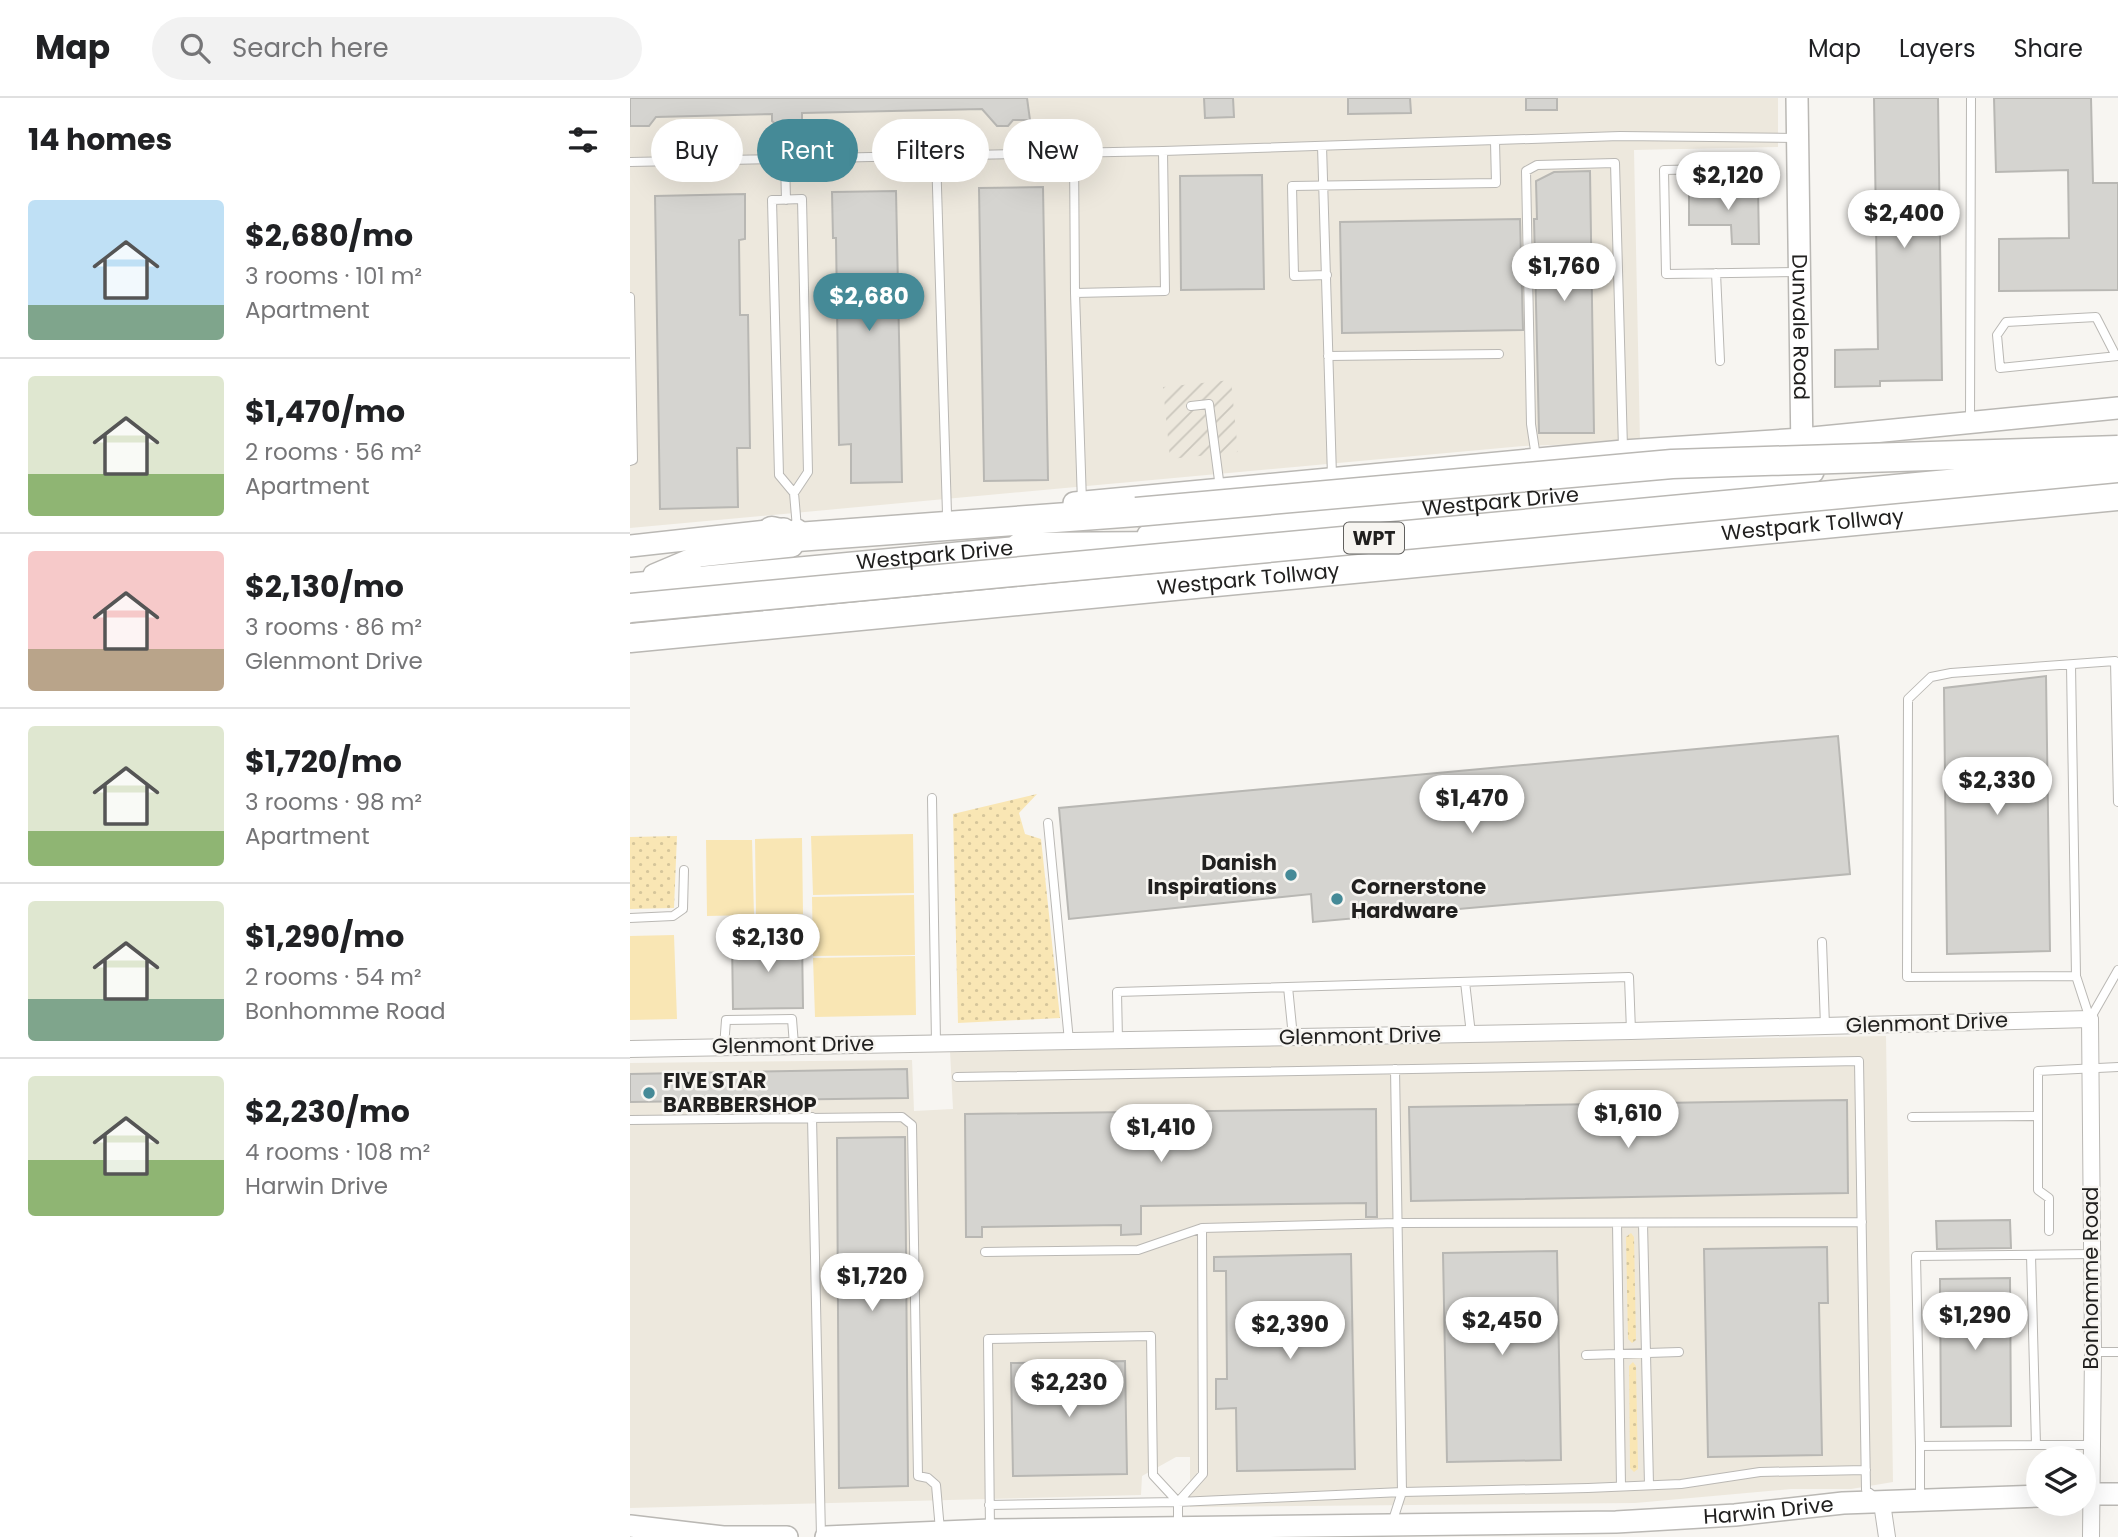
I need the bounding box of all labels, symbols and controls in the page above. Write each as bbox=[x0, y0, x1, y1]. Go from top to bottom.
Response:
search box bbox=[152, 17, 642, 80]
text: Map bbox=[35, 24, 110, 71]
icon: search bbox=[176, 29, 214, 67]
text: Search here bbox=[232, 30, 389, 66]
text: Map bbox=[1808, 32, 1861, 65]
text: Layers bbox=[1899, 32, 1975, 65]
text: Share bbox=[2013, 32, 2083, 65]
text: 14 homes bbox=[28, 118, 172, 161]
chip: Buy bbox=[651, 119, 743, 182]
chip: Rent bbox=[757, 119, 858, 182]
chip: Filters bbox=[872, 119, 989, 182]
chip: New bbox=[1003, 119, 1103, 182]
icon: filters bbox=[564, 121, 602, 159]
pin: $2,120 bbox=[1671, 152, 1785, 212]
text: $2,120 bbox=[1692, 159, 1764, 191]
pin: $2,400 bbox=[1847, 190, 1961, 250]
text: $2,400 bbox=[1864, 197, 1944, 229]
text: $2,680/mo bbox=[245, 214, 413, 257]
icon: home bbox=[84, 228, 168, 312]
pin: $1,760 bbox=[1507, 244, 1621, 303]
text: $1,760 bbox=[1528, 250, 1600, 282]
street label: Dunvale Road bbox=[1785, 254, 1816, 400]
text: 3 rooms · 101 m² bbox=[245, 260, 422, 292]
pin: $2,680 bbox=[812, 274, 926, 333]
text: $2,680 bbox=[829, 280, 909, 312]
text: Apartment bbox=[245, 294, 370, 326]
text: $1,470/mo bbox=[245, 390, 405, 433]
icon: home bbox=[84, 404, 168, 488]
text: 2 rooms · 56 m² bbox=[245, 436, 422, 468]
text: Apartment bbox=[245, 470, 370, 502]
street label: Westpark Drive bbox=[1421, 479, 1580, 523]
street label: Westpark Tollway bbox=[1720, 501, 1905, 547]
road number: WPT bbox=[1344, 522, 1404, 554]
street label: Westpark Drive bbox=[855, 533, 1014, 577]
street label: Westpark Tollway bbox=[1156, 555, 1341, 602]
text: $2,130/mo bbox=[245, 565, 404, 608]
icon: home bbox=[84, 579, 168, 663]
text: 3 rooms · 86 m² bbox=[245, 611, 422, 643]
text: Glenmont Drive bbox=[245, 645, 423, 677]
text: $1,720/mo bbox=[245, 740, 402, 783]
icon: home bbox=[84, 754, 168, 838]
pin: $2,330 bbox=[1940, 758, 2054, 817]
text: $2,330 bbox=[1958, 764, 2036, 796]
pin: $1,470 bbox=[1415, 776, 1529, 835]
text: $1,470 bbox=[1435, 782, 1509, 814]
text: 3 rooms · 98 m² bbox=[245, 786, 422, 818]
text: Apartment bbox=[245, 820, 370, 852]
place label: Danish Inspirations bbox=[1147, 848, 1277, 901]
marker: Danish Inspirations bbox=[1283, 867, 1299, 883]
place label: Cornerstone Hardware bbox=[1351, 872, 1486, 925]
marker: Cornerstone Hardware bbox=[1329, 891, 1345, 907]
pin: $2,130 bbox=[711, 914, 825, 974]
text: $1,290/mo bbox=[245, 915, 404, 958]
text: $2,130 bbox=[732, 921, 804, 953]
icon: home bbox=[84, 929, 168, 1013]
text: 2 rooms · 54 m² bbox=[245, 961, 422, 993]
text: Bonhomme Road bbox=[245, 995, 446, 1027]
street label: Glenmont Drive bbox=[1845, 1005, 2009, 1040]
street label: Glenmont Drive bbox=[1279, 1020, 1441, 1051]
street label: Glenmont Drive bbox=[712, 1029, 874, 1060]
place label: FIVE STAR BARBBERSHOP bbox=[663, 1066, 817, 1119]
marker: FIVE STAR BARBBERSHOP bbox=[641, 1085, 657, 1101]
text: $2,230/mo bbox=[245, 1090, 410, 1133]
pin: $1,610 bbox=[1571, 1090, 1685, 1150]
text: $1,610 bbox=[1594, 1097, 1662, 1129]
icon: home bbox=[84, 1104, 168, 1188]
pin: $1,410 bbox=[1104, 1104, 1218, 1164]
text: $1,410 bbox=[1126, 1111, 1196, 1143]
text: 4 rooms · 108 m² bbox=[245, 1136, 430, 1168]
text: Harwin Drive bbox=[245, 1170, 388, 1202]
street label: Bonhomme Road bbox=[2076, 1186, 2105, 1370]
pin: $1,720 bbox=[815, 1254, 929, 1313]
text: $1,720 bbox=[837, 1260, 907, 1292]
pin: $1,290 bbox=[1918, 1292, 2032, 1352]
pin: $2,450 bbox=[1445, 1298, 1559, 1357]
text: $1,290 bbox=[1939, 1299, 2011, 1331]
pin: $2,390 bbox=[1233, 1302, 1347, 1361]
text: $2,450 bbox=[1462, 1304, 1542, 1336]
text: $2,390 bbox=[1251, 1308, 1329, 1340]
pin: $2,230 bbox=[1012, 1360, 1126, 1419]
text: $2,230 bbox=[1031, 1366, 1107, 1398]
map controls bbox=[2026, 1446, 2096, 1516]
button: layers bbox=[2026, 1446, 2096, 1516]
street label: Harwin Drive bbox=[1702, 1489, 1835, 1531]

